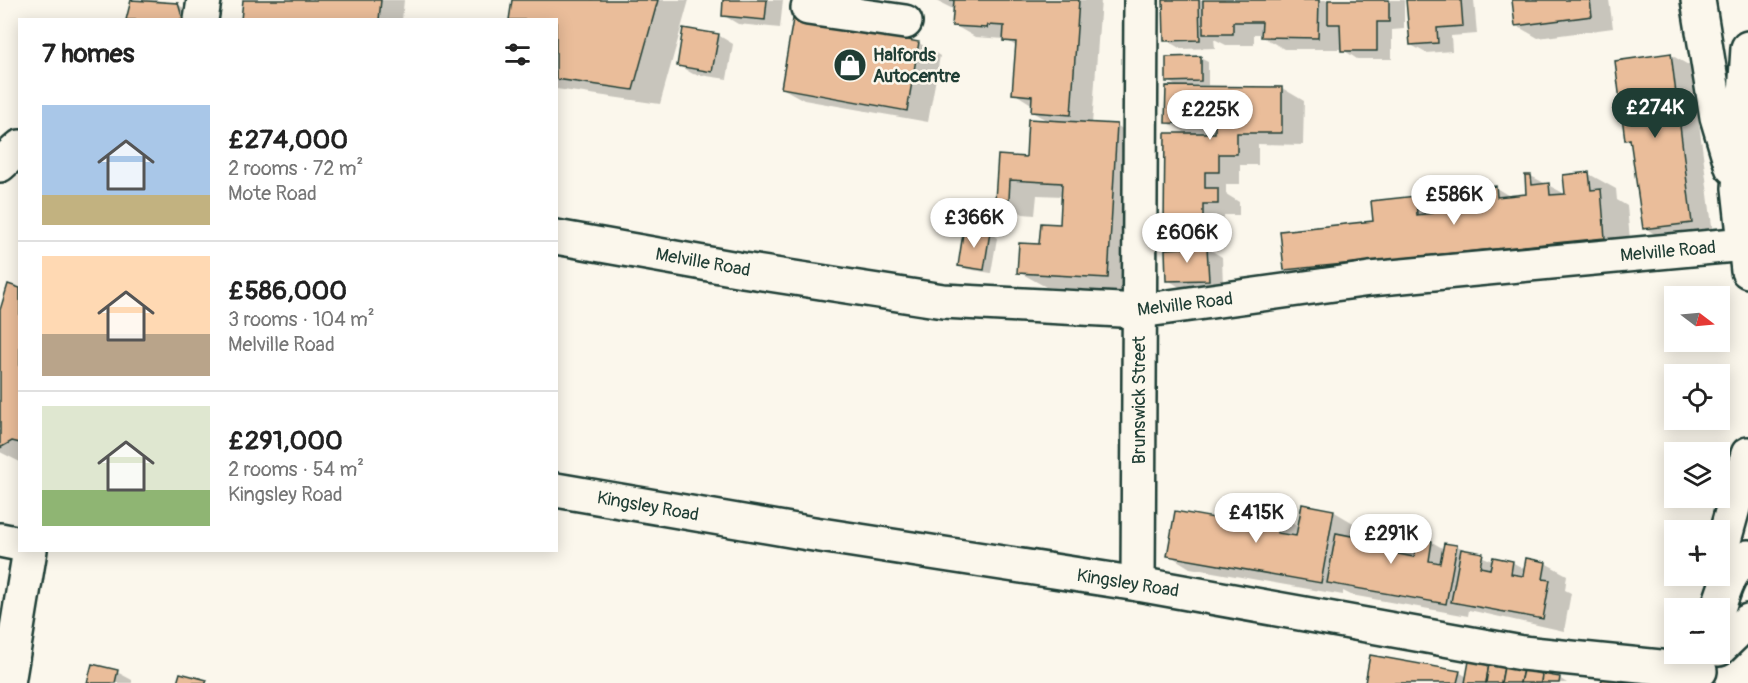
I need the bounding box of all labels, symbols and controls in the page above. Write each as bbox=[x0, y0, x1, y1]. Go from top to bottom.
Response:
text: 7 homes bbox=[42, 38, 134, 70]
icon: filters bbox=[501, 38, 534, 71]
place label: Halfords Autocentre bbox=[873, 44, 961, 88]
shop icon: Halfords Autocentre bbox=[832, 47, 868, 83]
pin: £274K bbox=[1613, 88, 1697, 139]
pin: £225K bbox=[1168, 90, 1252, 141]
text: £274K bbox=[1626, 95, 1684, 120]
text: £225K bbox=[1181, 97, 1239, 122]
text: £274,000 bbox=[228, 124, 348, 156]
icon: home bbox=[90, 129, 162, 201]
text: 2 rooms · 72 m² bbox=[228, 156, 363, 181]
pin: £586K bbox=[1412, 175, 1496, 226]
text: Mote Road bbox=[228, 181, 317, 206]
text: £586K bbox=[1425, 182, 1483, 207]
pin: £366K bbox=[932, 198, 1016, 249]
text: £366K bbox=[944, 205, 1004, 230]
pin: £606K bbox=[1145, 213, 1229, 264]
text: £606K bbox=[1156, 220, 1218, 245]
street label: Melville Road bbox=[1619, 236, 1717, 267]
street label: Melville Road bbox=[654, 243, 752, 282]
text: £586,000 bbox=[228, 275, 347, 307]
icon: home bbox=[90, 280, 162, 352]
north arrow bbox=[1664, 286, 1730, 352]
map controls bbox=[1664, 286, 1730, 664]
street label: Melville Road bbox=[1136, 287, 1234, 322]
text: 3 rooms · 104 m² bbox=[228, 307, 375, 332]
text: Melville Road bbox=[228, 332, 335, 357]
street label: Brunswick Street bbox=[1128, 335, 1151, 464]
button: locate bbox=[1664, 364, 1730, 430]
text: £291,000 bbox=[228, 425, 343, 457]
icon: home bbox=[90, 430, 162, 502]
button: layers bbox=[1664, 442, 1730, 508]
text: 2 rooms · 54 m² bbox=[228, 457, 364, 482]
text: Kingsley Road bbox=[228, 482, 343, 507]
street label: Kingsley Road bbox=[595, 486, 701, 527]
pin: £415K bbox=[1214, 493, 1298, 544]
text: £415K bbox=[1228, 500, 1284, 525]
pin: £291K bbox=[1349, 514, 1433, 565]
button: + bbox=[1664, 520, 1730, 586]
text: £291K bbox=[1364, 521, 1418, 546]
street label: Kingsley Road bbox=[1075, 564, 1181, 603]
button: − bbox=[1664, 598, 1730, 664]

